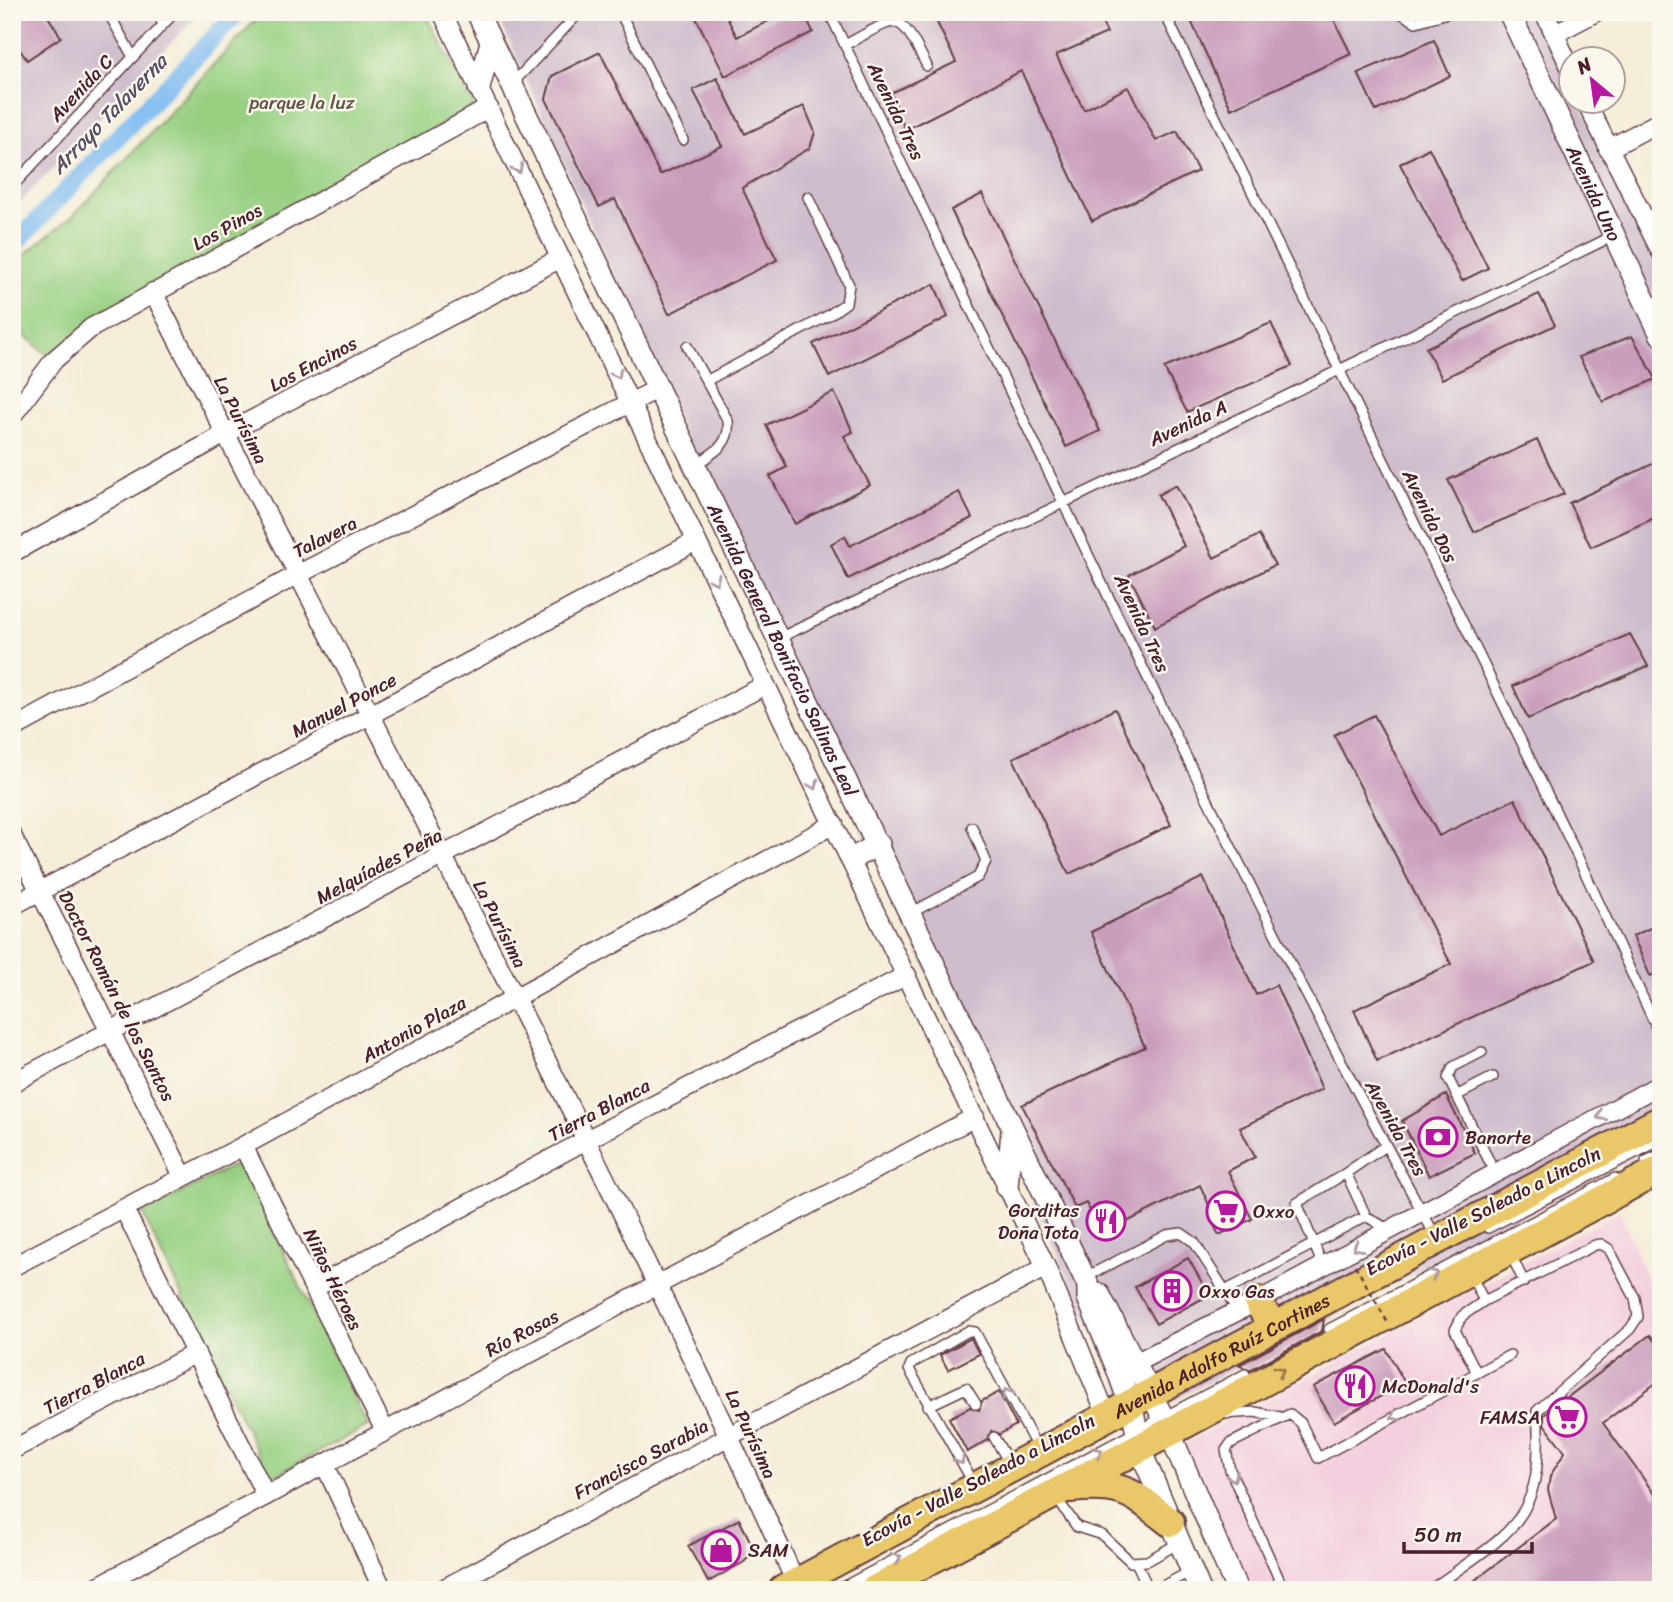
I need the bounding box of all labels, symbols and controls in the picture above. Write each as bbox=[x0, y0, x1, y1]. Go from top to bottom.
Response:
water label: Arroyo Talaverna bbox=[40, 43, 179, 184]
street label: Avenida C bbox=[40, 46, 121, 130]
north arrow bbox=[1558, 46, 1628, 116]
text: N bbox=[1569, 48, 1598, 84]
street label: Avenida Tres bbox=[857, 55, 934, 166]
park label: parque la luz bbox=[248, 86, 356, 119]
street label: Avenida Uno bbox=[1557, 138, 1631, 247]
one-way arrow bbox=[510, 162, 524, 174]
street label: Los Pinos bbox=[186, 194, 268, 260]
street label: Los Encinos bbox=[263, 327, 363, 401]
one-way arrow bbox=[609, 367, 623, 379]
street label: La Purísima bbox=[205, 370, 278, 471]
street label: Avenida A bbox=[1142, 390, 1233, 456]
street label: Avenida Dos bbox=[1393, 463, 1467, 569]
street label: Avenida General Bonifacio Salinas Leal bbox=[698, 496, 868, 802]
street label: Talavera bbox=[287, 507, 363, 567]
street label: Avenida Tres bbox=[1104, 567, 1180, 678]
one-way arrow bbox=[706, 573, 720, 585]
street label: Manuel Ponce bbox=[285, 663, 403, 747]
one-way arrow bbox=[806, 778, 820, 790]
street label: Melquíades Peña bbox=[310, 818, 449, 913]
street label: La Purísima bbox=[464, 874, 537, 975]
street label: Doctor Román de los Santos bbox=[49, 885, 185, 1108]
street label: Antonio Plaza bbox=[355, 986, 473, 1072]
street label: Tierra Blanca bbox=[542, 1069, 657, 1151]
street label: Avenida Tres bbox=[1355, 1073, 1436, 1183]
one-way arrow bbox=[1595, 1108, 1608, 1122]
bank icon: Banorte bbox=[1417, 1116, 1459, 1158]
place label: Banorte bbox=[1465, 1121, 1531, 1154]
street label: Ecovía - Valle Soleado a Lincoln bbox=[1359, 1137, 1607, 1285]
supermarket icon: Oxxo bbox=[1205, 1190, 1247, 1232]
place label: Gorditas Doña Tota bbox=[998, 1194, 1079, 1249]
place label: Oxxo bbox=[1253, 1195, 1295, 1228]
restaurant icon: Gorditas Doña Tota bbox=[1085, 1200, 1127, 1242]
street label: Niños Héroes bbox=[294, 1222, 372, 1336]
one-way arrow bbox=[1352, 1239, 1364, 1252]
one-way arrow bbox=[1425, 1269, 1438, 1282]
building icon: Oxxo Gas bbox=[1151, 1270, 1193, 1312]
place label: Oxxo Gas bbox=[1199, 1275, 1275, 1308]
street label: Avenida Adolfo Ruíz Cortines bbox=[1105, 1283, 1336, 1428]
street label: Río Rosas bbox=[479, 1300, 565, 1366]
street label: Tierra Blanca bbox=[37, 1342, 152, 1424]
restaurant icon: McDonald's bbox=[1334, 1365, 1376, 1407]
one-way arrow bbox=[1272, 1366, 1285, 1379]
place label: McDonald's bbox=[1382, 1370, 1479, 1403]
street label: La Purísima bbox=[716, 1384, 786, 1485]
one-way arrow bbox=[1002, 1387, 1015, 1400]
supermarket icon: FAMSA bbox=[1546, 1396, 1588, 1438]
place label: FAMSA bbox=[1480, 1401, 1540, 1434]
street label: Ecovía - Valle Soleado a Lincoln bbox=[855, 1404, 1101, 1556]
one-way arrow bbox=[1389, 1408, 1402, 1422]
street label: Francisco Sarabia bbox=[567, 1409, 715, 1509]
one-way arrow bbox=[1091, 1446, 1103, 1460]
one-way arrow bbox=[951, 1452, 964, 1465]
one-way arrow bbox=[1225, 1470, 1239, 1482]
scale bar bbox=[1404, 1511, 1531, 1555]
text: 50 m bbox=[1414, 1516, 1462, 1554]
shop icon: SAM bbox=[700, 1529, 742, 1571]
place label: SAM bbox=[748, 1534, 789, 1567]
one-way arrow bbox=[890, 1553, 902, 1566]

